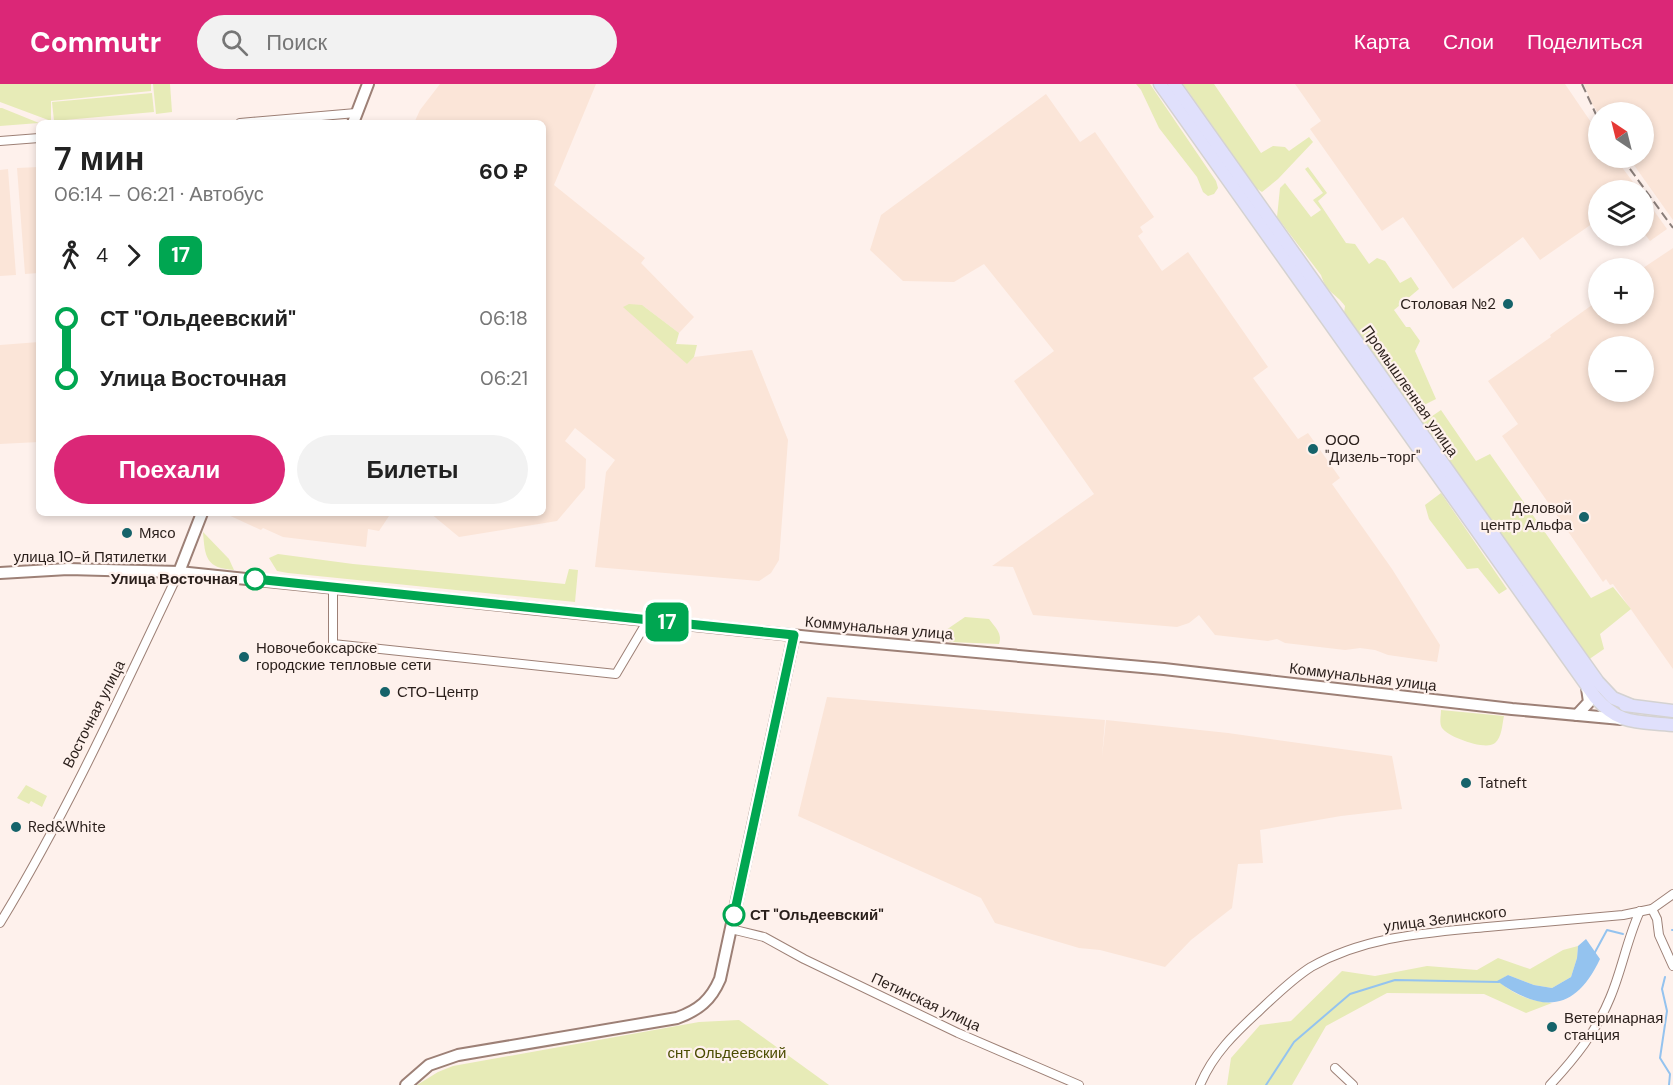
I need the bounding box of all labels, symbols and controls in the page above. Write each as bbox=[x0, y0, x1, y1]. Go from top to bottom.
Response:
search box bbox=[197, 15, 617, 69]
text: Commutr bbox=[30, 24, 161, 61]
icon: search bbox=[218, 26, 251, 59]
text: Поиск bbox=[266, 28, 327, 57]
text: Карта bbox=[1354, 28, 1410, 56]
text: Слои bbox=[1443, 28, 1494, 56]
text: Поделиться bbox=[1527, 28, 1643, 56]
north arrow bbox=[1588, 102, 1654, 168]
map controls bbox=[1588, 102, 1654, 402]
text: 7 мин bbox=[54, 137, 144, 180]
text: 60 ₽ bbox=[479, 157, 528, 186]
button: layers bbox=[1588, 180, 1654, 246]
text: 06:14 – 06:21 · Автобус bbox=[54, 181, 264, 207]
icon: walk bbox=[54, 239, 87, 272]
icon: forward bbox=[117, 239, 150, 272]
text: 17 bbox=[171, 241, 190, 269]
text: 4 bbox=[96, 242, 108, 268]
button: + bbox=[1588, 258, 1654, 324]
place label: Столовая №2 bbox=[1400, 294, 1496, 314]
marker: Столовая №2 bbox=[1501, 297, 1515, 311]
text: СТ "Ольдеевский" bbox=[100, 304, 296, 333]
text: 06:18 bbox=[479, 305, 528, 331]
street label: Промышленная улица bbox=[1357, 321, 1463, 461]
button: − bbox=[1588, 336, 1654, 402]
text: Улица Восточная bbox=[100, 364, 287, 393]
text: 06:21 bbox=[480, 365, 528, 391]
place label: ООО "Дизель-торг" bbox=[1325, 430, 1420, 467]
button: Поехали bbox=[54, 435, 285, 504]
button: Билеты bbox=[297, 435, 528, 504]
marker: ООО "Дизель-торг" bbox=[1306, 442, 1320, 456]
place label: Деловой центр Альфа bbox=[1480, 498, 1573, 535]
marker: Деловой центр Альфа bbox=[1577, 510, 1591, 524]
place label: Мясо bbox=[139, 523, 176, 543]
marker: Мясо bbox=[120, 526, 134, 540]
street label: улица 10-й Пятилетки bbox=[13, 547, 167, 567]
marker: Улица Восточная bbox=[244, 568, 266, 590]
place label: Улица Восточная bbox=[111, 569, 238, 589]
line badge: 17 bbox=[640, 602, 694, 642]
text: 17 bbox=[658, 608, 676, 636]
street label: Коммунальная улица bbox=[804, 612, 955, 644]
place label: Новочебоксарске городские тепловые сети bbox=[256, 638, 431, 675]
marker: Новочебоксарске городские тепловые сети bbox=[237, 650, 251, 664]
street label: Восточная улица bbox=[58, 656, 130, 771]
street label: Коммунальная улица bbox=[1288, 658, 1439, 696]
place label: СТО-Центр bbox=[397, 682, 479, 702]
marker: СТО-Центр bbox=[378, 685, 392, 699]
place label: Tatneft bbox=[1478, 773, 1527, 793]
marker: Tatneft bbox=[1459, 776, 1473, 790]
place label: Red&White bbox=[28, 817, 106, 837]
marker: Red&White bbox=[9, 820, 23, 834]
street label: улица Зелинского bbox=[1382, 902, 1508, 936]
marker: СТ "Ольдеевский" bbox=[723, 904, 745, 926]
place label: СТ "Ольдеевский" bbox=[750, 905, 884, 925]
street label: Петинская улица bbox=[868, 968, 984, 1036]
place label: Ветеринарная станция bbox=[1564, 1008, 1663, 1045]
marker: Ветеринарная станция bbox=[1545, 1020, 1559, 1034]
park label: снт Ольдеевский bbox=[668, 1043, 786, 1063]

